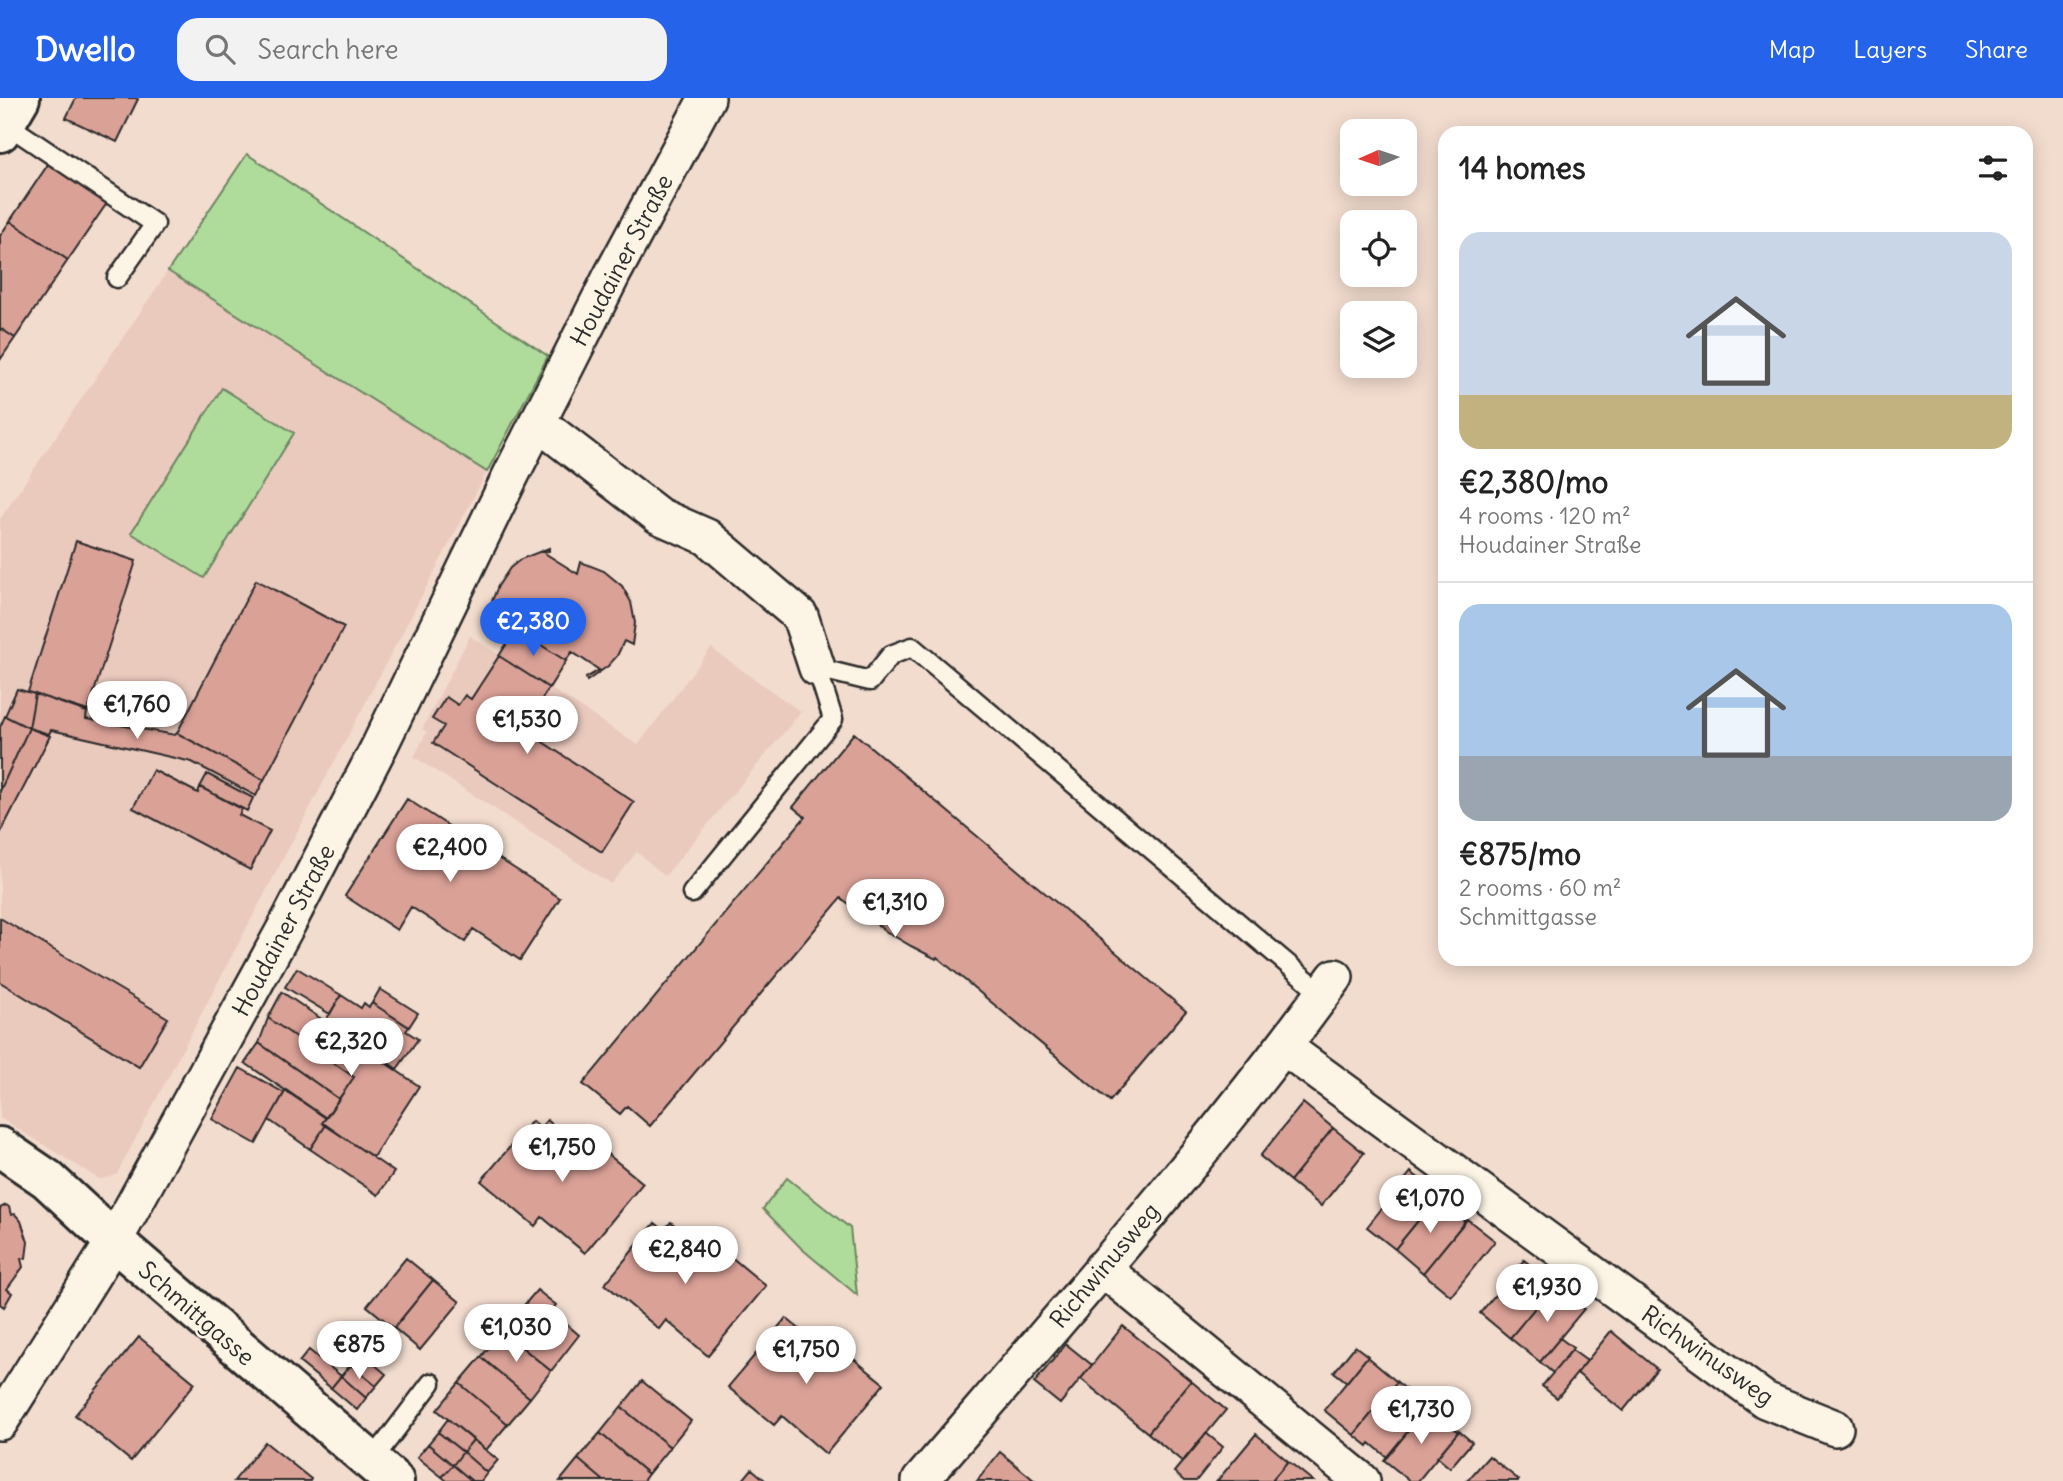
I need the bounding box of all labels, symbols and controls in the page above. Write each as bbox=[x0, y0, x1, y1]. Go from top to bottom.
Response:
search box bbox=[177, 18, 667, 81]
text: Dwello bbox=[35, 28, 135, 70]
icon: search bbox=[201, 30, 239, 68]
text: Search here bbox=[257, 33, 398, 66]
text: Map bbox=[1769, 34, 1815, 64]
text: Layers bbox=[1853, 34, 1927, 64]
text: Share bbox=[1965, 34, 2028, 64]
north arrow bbox=[1340, 119, 1418, 196]
map controls bbox=[1340, 119, 1417, 378]
text: 14 homes bbox=[1459, 149, 1586, 187]
icon: filters bbox=[1974, 149, 2012, 187]
street label: Houdainer Straße bbox=[563, 169, 679, 351]
button: locate bbox=[1340, 210, 1417, 287]
icon: home bbox=[1673, 278, 1799, 404]
button: layers bbox=[1340, 301, 1417, 378]
text: €2,380/mo bbox=[1459, 463, 1608, 501]
text: 4 rooms · 120 m² bbox=[1459, 501, 1631, 530]
text: Houdainer Straße bbox=[1459, 530, 1641, 559]
pin: €2,380 bbox=[476, 598, 590, 658]
text: €2,380 bbox=[496, 606, 570, 635]
icon: home bbox=[1673, 650, 1799, 776]
pin: €1,760 bbox=[80, 682, 194, 741]
text: €1,760 bbox=[103, 689, 171, 718]
pin: €1,530 bbox=[470, 696, 584, 756]
text: €1,530 bbox=[492, 704, 562, 733]
pin: €2,400 bbox=[393, 824, 507, 884]
text: €2,400 bbox=[412, 832, 488, 861]
text: €875/mo bbox=[1459, 835, 1581, 873]
street label: Houdainer Straße bbox=[225, 839, 341, 1021]
text: 2 rooms · 60 m² bbox=[1459, 873, 1621, 902]
pin: €1,310 bbox=[838, 880, 952, 939]
text: €1,310 bbox=[862, 887, 928, 916]
text: Schmittgasse bbox=[1459, 902, 1597, 931]
pin: €2,320 bbox=[294, 1018, 408, 1078]
text: €2,320 bbox=[314, 1026, 388, 1055]
pin: €1,750 bbox=[505, 1124, 619, 1184]
text: €1,750 bbox=[528, 1132, 596, 1161]
pin: €1,070 bbox=[1373, 1176, 1487, 1235]
text: €1,070 bbox=[1395, 1183, 1465, 1212]
street label: Richwinusweg bbox=[1043, 1196, 1165, 1334]
pin: €2,840 bbox=[628, 1226, 742, 1286]
text: €2,840 bbox=[648, 1234, 722, 1263]
street label: Schmittgasse bbox=[133, 1254, 261, 1372]
pin: €1,930 bbox=[1490, 1264, 1604, 1324]
text: €1,930 bbox=[1512, 1272, 1582, 1301]
street label: Richwinusweg bbox=[1636, 1298, 1780, 1412]
pin: €1,030 bbox=[459, 1304, 573, 1364]
text: €1,030 bbox=[480, 1312, 552, 1341]
pin: €875 bbox=[318, 1322, 400, 1381]
pin: €1,750 bbox=[749, 1326, 863, 1386]
text: €875 bbox=[333, 1329, 385, 1358]
text: €1,750 bbox=[772, 1334, 840, 1363]
pin: €1,730 bbox=[1364, 1386, 1478, 1446]
text: €1,730 bbox=[1387, 1394, 1455, 1423]

